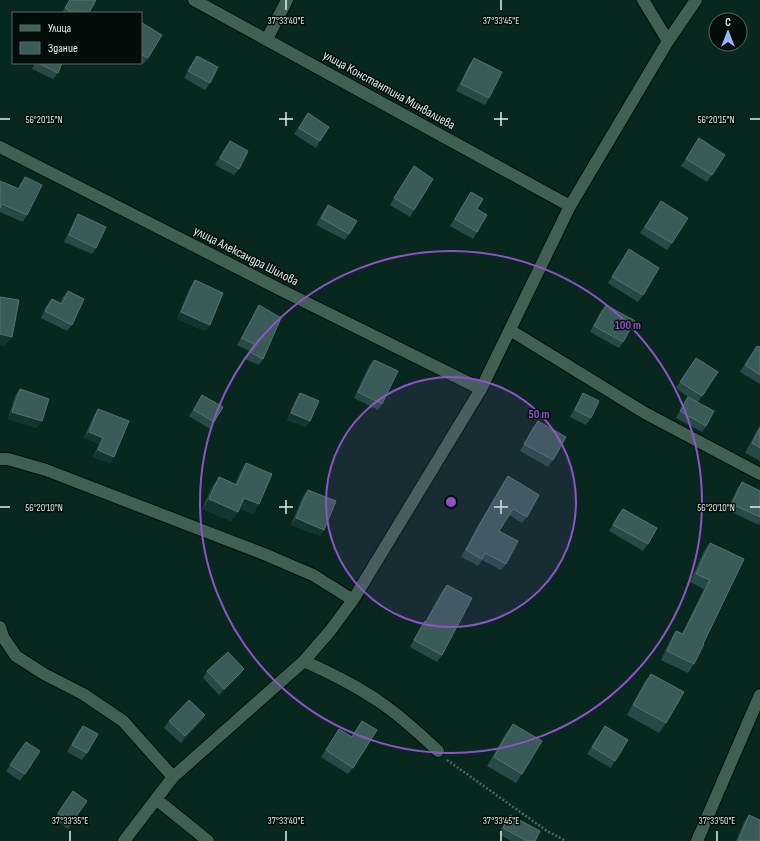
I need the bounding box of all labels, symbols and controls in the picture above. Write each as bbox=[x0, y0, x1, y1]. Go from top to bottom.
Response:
legend bbox=[12, 12, 142, 64]
north arrow bbox=[708, 12, 748, 52]
text: 37°33'40"E bbox=[267, 15, 305, 27]
text: 37°33'45"E bbox=[483, 15, 519, 27]
text: С bbox=[725, 16, 731, 29]
text: Улица bbox=[48, 21, 72, 36]
text: Здание bbox=[48, 41, 78, 56]
street label: улица Константина Минвалиева bbox=[320, 47, 458, 133]
text: 56°20'15"N bbox=[25, 114, 63, 126]
text: 56°20'15"N bbox=[697, 114, 735, 126]
street label: улица Александра Шилова bbox=[191, 223, 301, 289]
text: 100 m bbox=[615, 318, 641, 333]
text: 50 m bbox=[529, 407, 549, 422]
centre of rings bbox=[444, 495, 458, 509]
text: 56°20'10"N bbox=[25, 502, 63, 514]
text: 56°20'10"N bbox=[697, 502, 735, 514]
text: 37°33'35"E bbox=[52, 815, 88, 827]
text: 37°33'40"E bbox=[267, 815, 305, 827]
text: 37°33'45"E bbox=[483, 815, 519, 827]
text: 37°33'50"E bbox=[699, 815, 735, 827]

